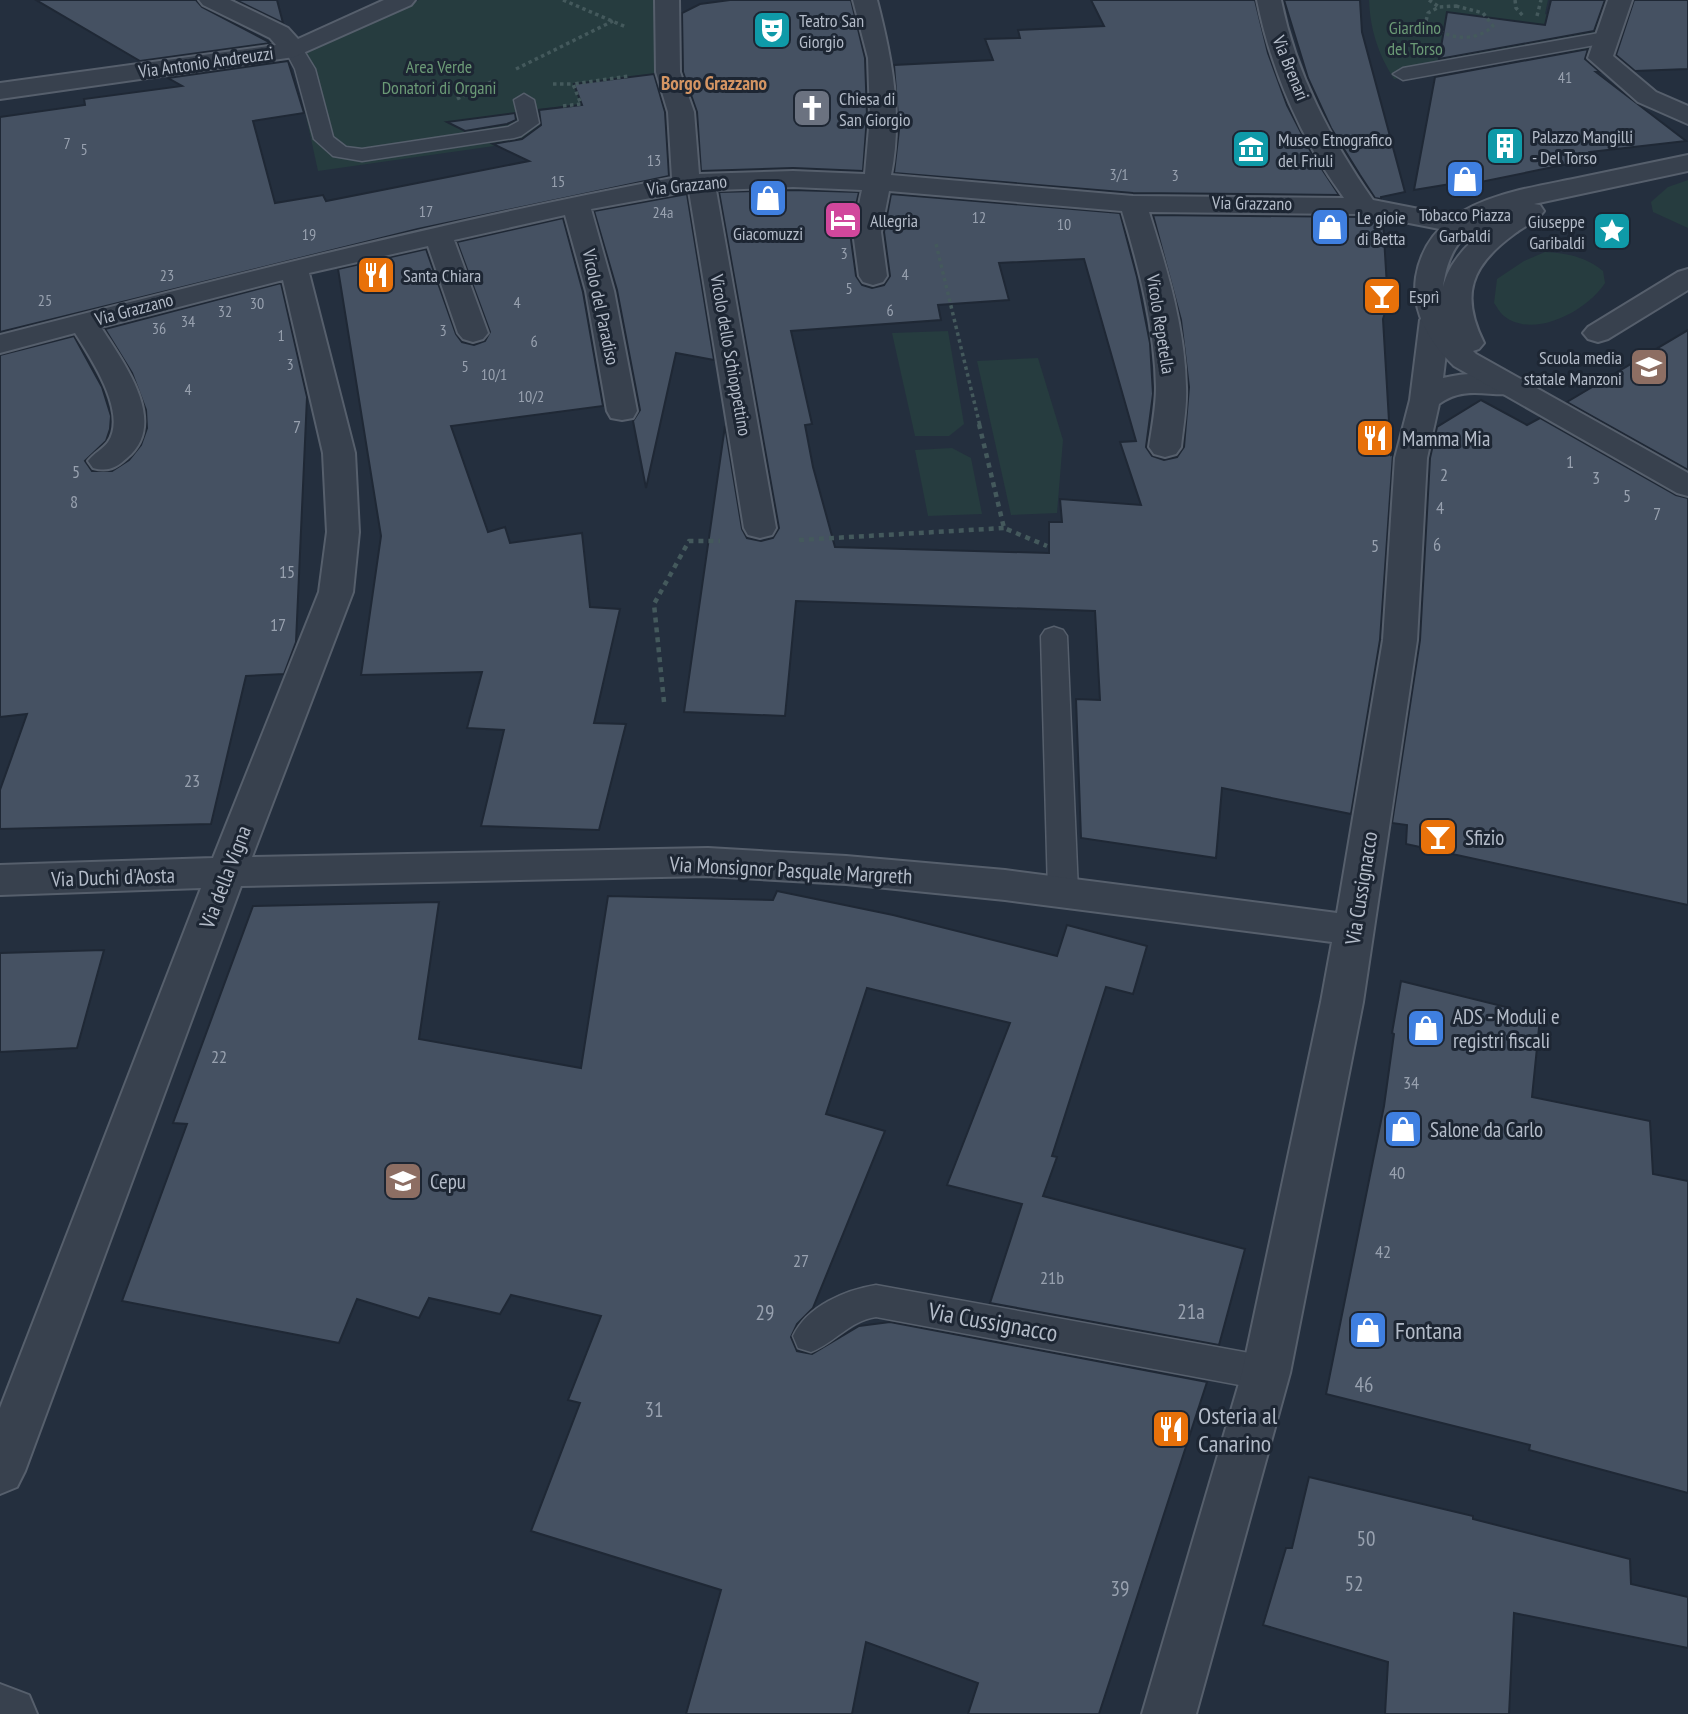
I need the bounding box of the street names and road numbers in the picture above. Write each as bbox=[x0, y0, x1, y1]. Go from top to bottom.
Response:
street label: Via Brenari bbox=[1267, 31, 1314, 104]
street label: Via Antonio Andreuzzi bbox=[136, 41, 275, 83]
street label: Via Grazzano bbox=[645, 169, 728, 201]
street label: Via Grazzano bbox=[1211, 191, 1292, 215]
street label: Vicolo del Paradiso bbox=[577, 246, 625, 367]
street label: Vicolo dello Schioppettino bbox=[705, 272, 757, 438]
street label: Vicolo Repetella bbox=[1142, 272, 1180, 375]
street label: Via Grazzano bbox=[91, 287, 176, 331]
street label: Via della Vigna bbox=[193, 822, 257, 933]
street label: Via Cussignacco bbox=[1339, 829, 1383, 948]
street label: Via Monsignor Pasquale Margreth bbox=[668, 850, 913, 890]
street label: Via Duchi d'Aosta bbox=[50, 861, 175, 893]
street label: Via Cussignacco bbox=[925, 1295, 1060, 1349]

